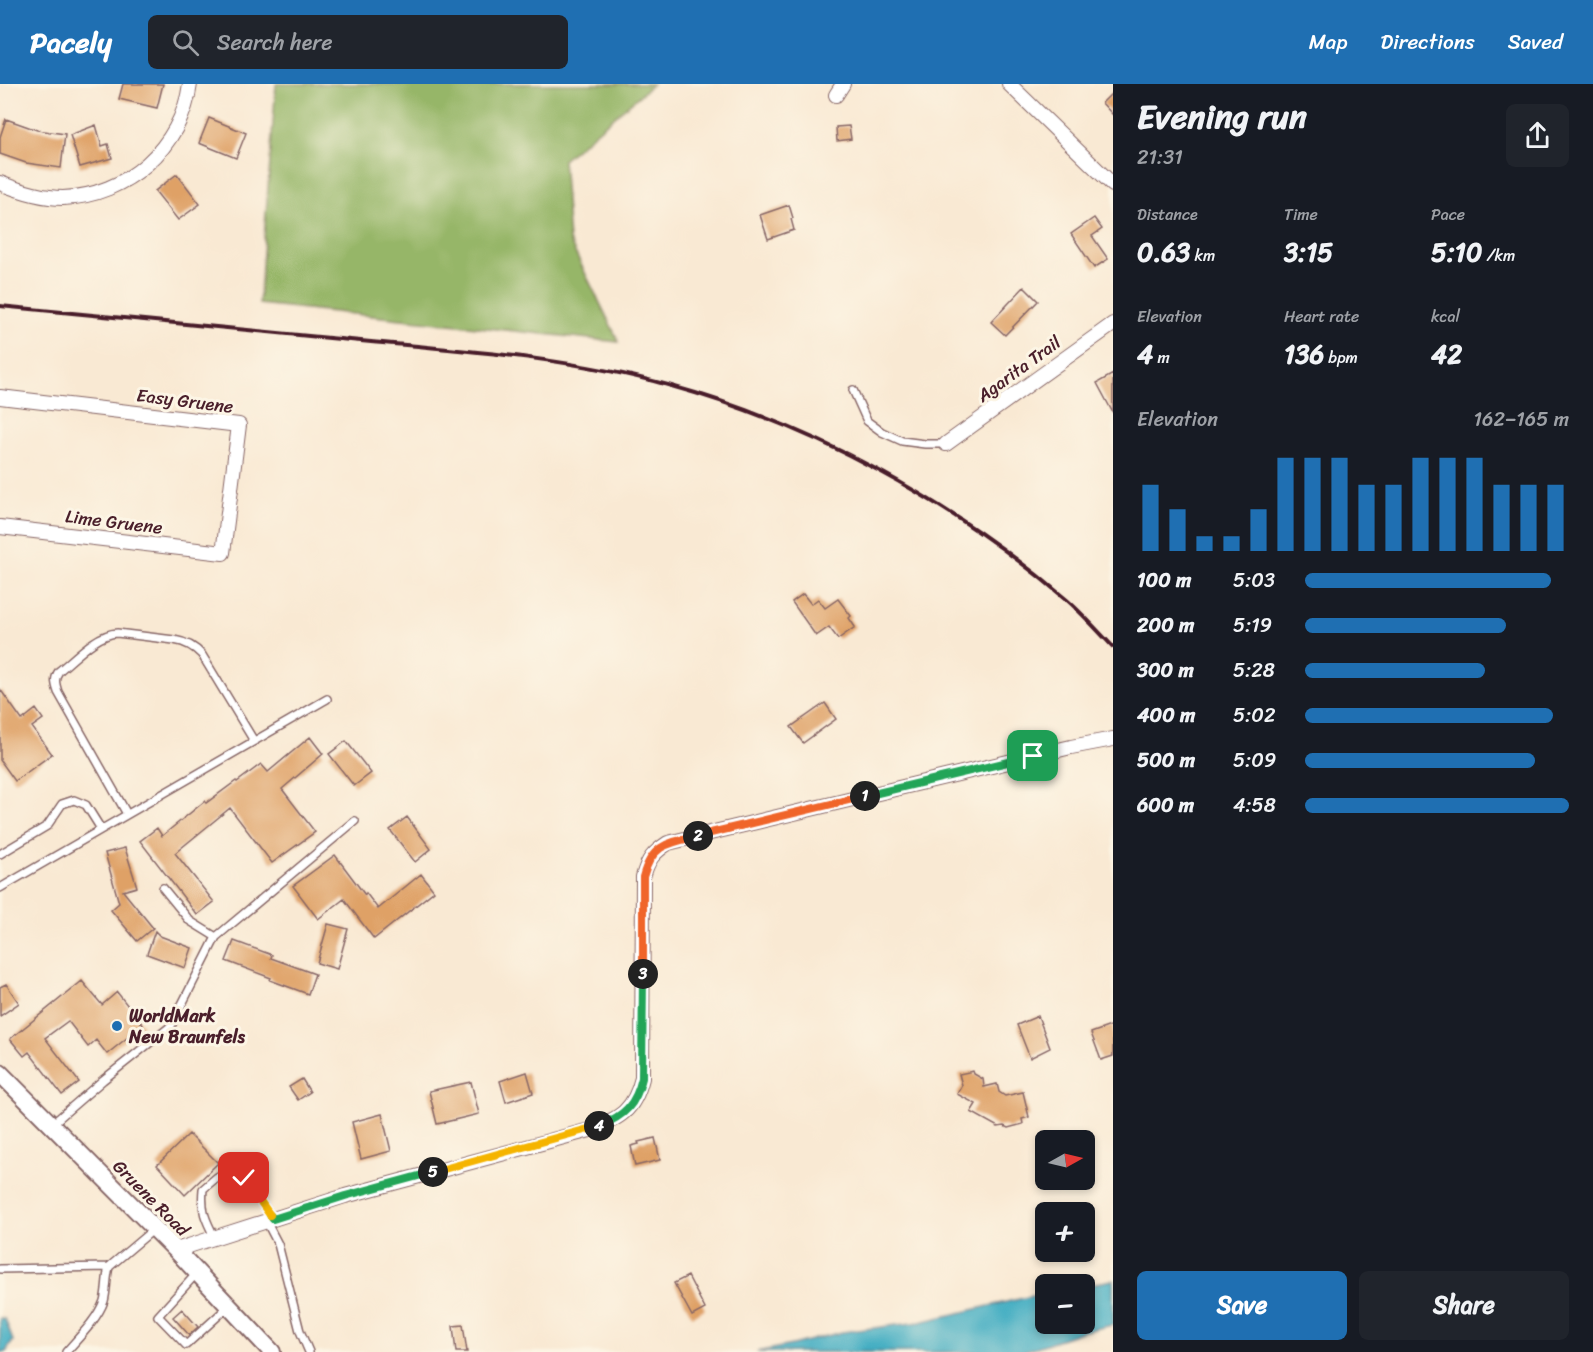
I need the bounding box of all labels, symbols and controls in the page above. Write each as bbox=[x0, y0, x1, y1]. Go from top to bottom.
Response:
search box bbox=[148, 15, 568, 69]
text: Pacely bbox=[30, 18, 112, 67]
text: Search here bbox=[217, 23, 333, 62]
text: Map bbox=[1309, 23, 1347, 61]
text: Directions bbox=[1380, 23, 1475, 61]
text: Saved bbox=[1508, 23, 1563, 61]
icon: search bbox=[169, 26, 202, 59]
text: Evening run bbox=[1137, 88, 1307, 146]
button: share bbox=[1506, 104, 1569, 167]
text: 21:31 bbox=[1137, 140, 1183, 175]
text: Distance bbox=[1137, 200, 1198, 229]
text: Time bbox=[1284, 200, 1318, 229]
text: Pace bbox=[1431, 200, 1465, 229]
text: 0.63 bbox=[1137, 229, 1190, 275]
text: 3:15 bbox=[1284, 229, 1333, 275]
text: 5:10 bbox=[1431, 229, 1482, 275]
text: km bbox=[1190, 241, 1215, 270]
text: /km bbox=[1482, 241, 1515, 270]
text: Elevation bbox=[1137, 302, 1202, 331]
text: Heart rate bbox=[1284, 302, 1359, 331]
text: kcal bbox=[1431, 302, 1460, 331]
street label: Agarita Trail bbox=[969, 327, 1069, 411]
text: 4 bbox=[1137, 331, 1153, 377]
text: 136 bbox=[1284, 331, 1324, 377]
text: 42 bbox=[1431, 331, 1462, 377]
text: m bbox=[1153, 343, 1170, 372]
text: bpm bbox=[1324, 343, 1358, 372]
street label: Easy Gruene bbox=[135, 379, 235, 423]
text: Elevation bbox=[1137, 402, 1218, 437]
text: 162–165 m bbox=[1473, 402, 1569, 437]
street label: Lime Gruene bbox=[64, 500, 164, 544]
text: 100 m bbox=[1137, 563, 1191, 598]
text: 5:03 bbox=[1233, 563, 1275, 598]
text: 200 m bbox=[1137, 608, 1194, 643]
text: 5:19 bbox=[1233, 608, 1272, 643]
text: 300 m bbox=[1137, 653, 1194, 688]
text: 5:28 bbox=[1233, 653, 1275, 688]
text: 400 m bbox=[1137, 698, 1195, 733]
text: 5:02 bbox=[1233, 698, 1275, 733]
pin bbox=[1007, 730, 1058, 781]
icon: arrive bbox=[1016, 739, 1049, 772]
text: 500 m bbox=[1137, 743, 1195, 778]
text: 5:09 bbox=[1233, 743, 1276, 778]
pin: 1 bbox=[850, 781, 880, 811]
text: 1 bbox=[862, 781, 868, 810]
text: 600 m bbox=[1137, 788, 1194, 823]
text: 4:58 bbox=[1233, 788, 1276, 823]
pin: 2 bbox=[683, 821, 713, 851]
text: 2 bbox=[693, 821, 703, 850]
pin: 3 bbox=[628, 959, 658, 989]
text: 3 bbox=[639, 959, 647, 988]
place label: WorldMark New Braunfels bbox=[128, 1000, 246, 1053]
marker: WorldMark New Braunfels bbox=[110, 1019, 124, 1033]
pin: 4 bbox=[584, 1111, 614, 1141]
text: 4 bbox=[594, 1111, 604, 1140]
north arrow bbox=[1035, 1130, 1095, 1190]
map controls bbox=[1035, 1130, 1095, 1334]
street label: Gruene Road bbox=[105, 1152, 198, 1245]
pin bbox=[218, 1152, 269, 1203]
pin: 5 bbox=[418, 1157, 448, 1187]
text: 5 bbox=[428, 1157, 438, 1186]
icon: check bbox=[227, 1161, 260, 1194]
button: + bbox=[1035, 1202, 1095, 1262]
button: Save bbox=[1137, 1271, 1347, 1340]
button: Share bbox=[1359, 1271, 1569, 1340]
button: − bbox=[1035, 1274, 1095, 1334]

